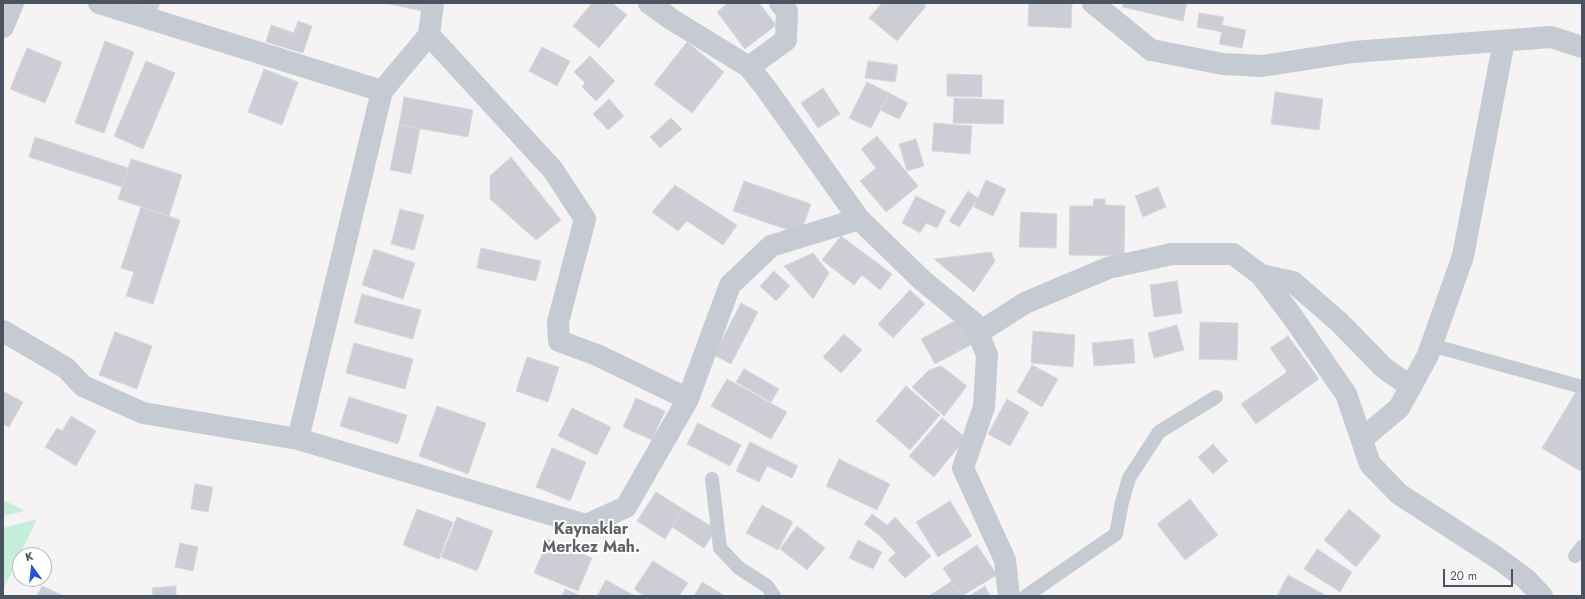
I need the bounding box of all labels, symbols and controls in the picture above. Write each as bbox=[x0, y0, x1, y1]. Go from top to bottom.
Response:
district label: Kaynaklar Merkez Mah. bbox=[542, 520, 640, 558]
north arrow bbox=[12, 547, 52, 587]
text: K bbox=[23, 548, 35, 565]
scale bar bbox=[1445, 561, 1515, 587]
text: 20 m bbox=[1450, 567, 1477, 585]

